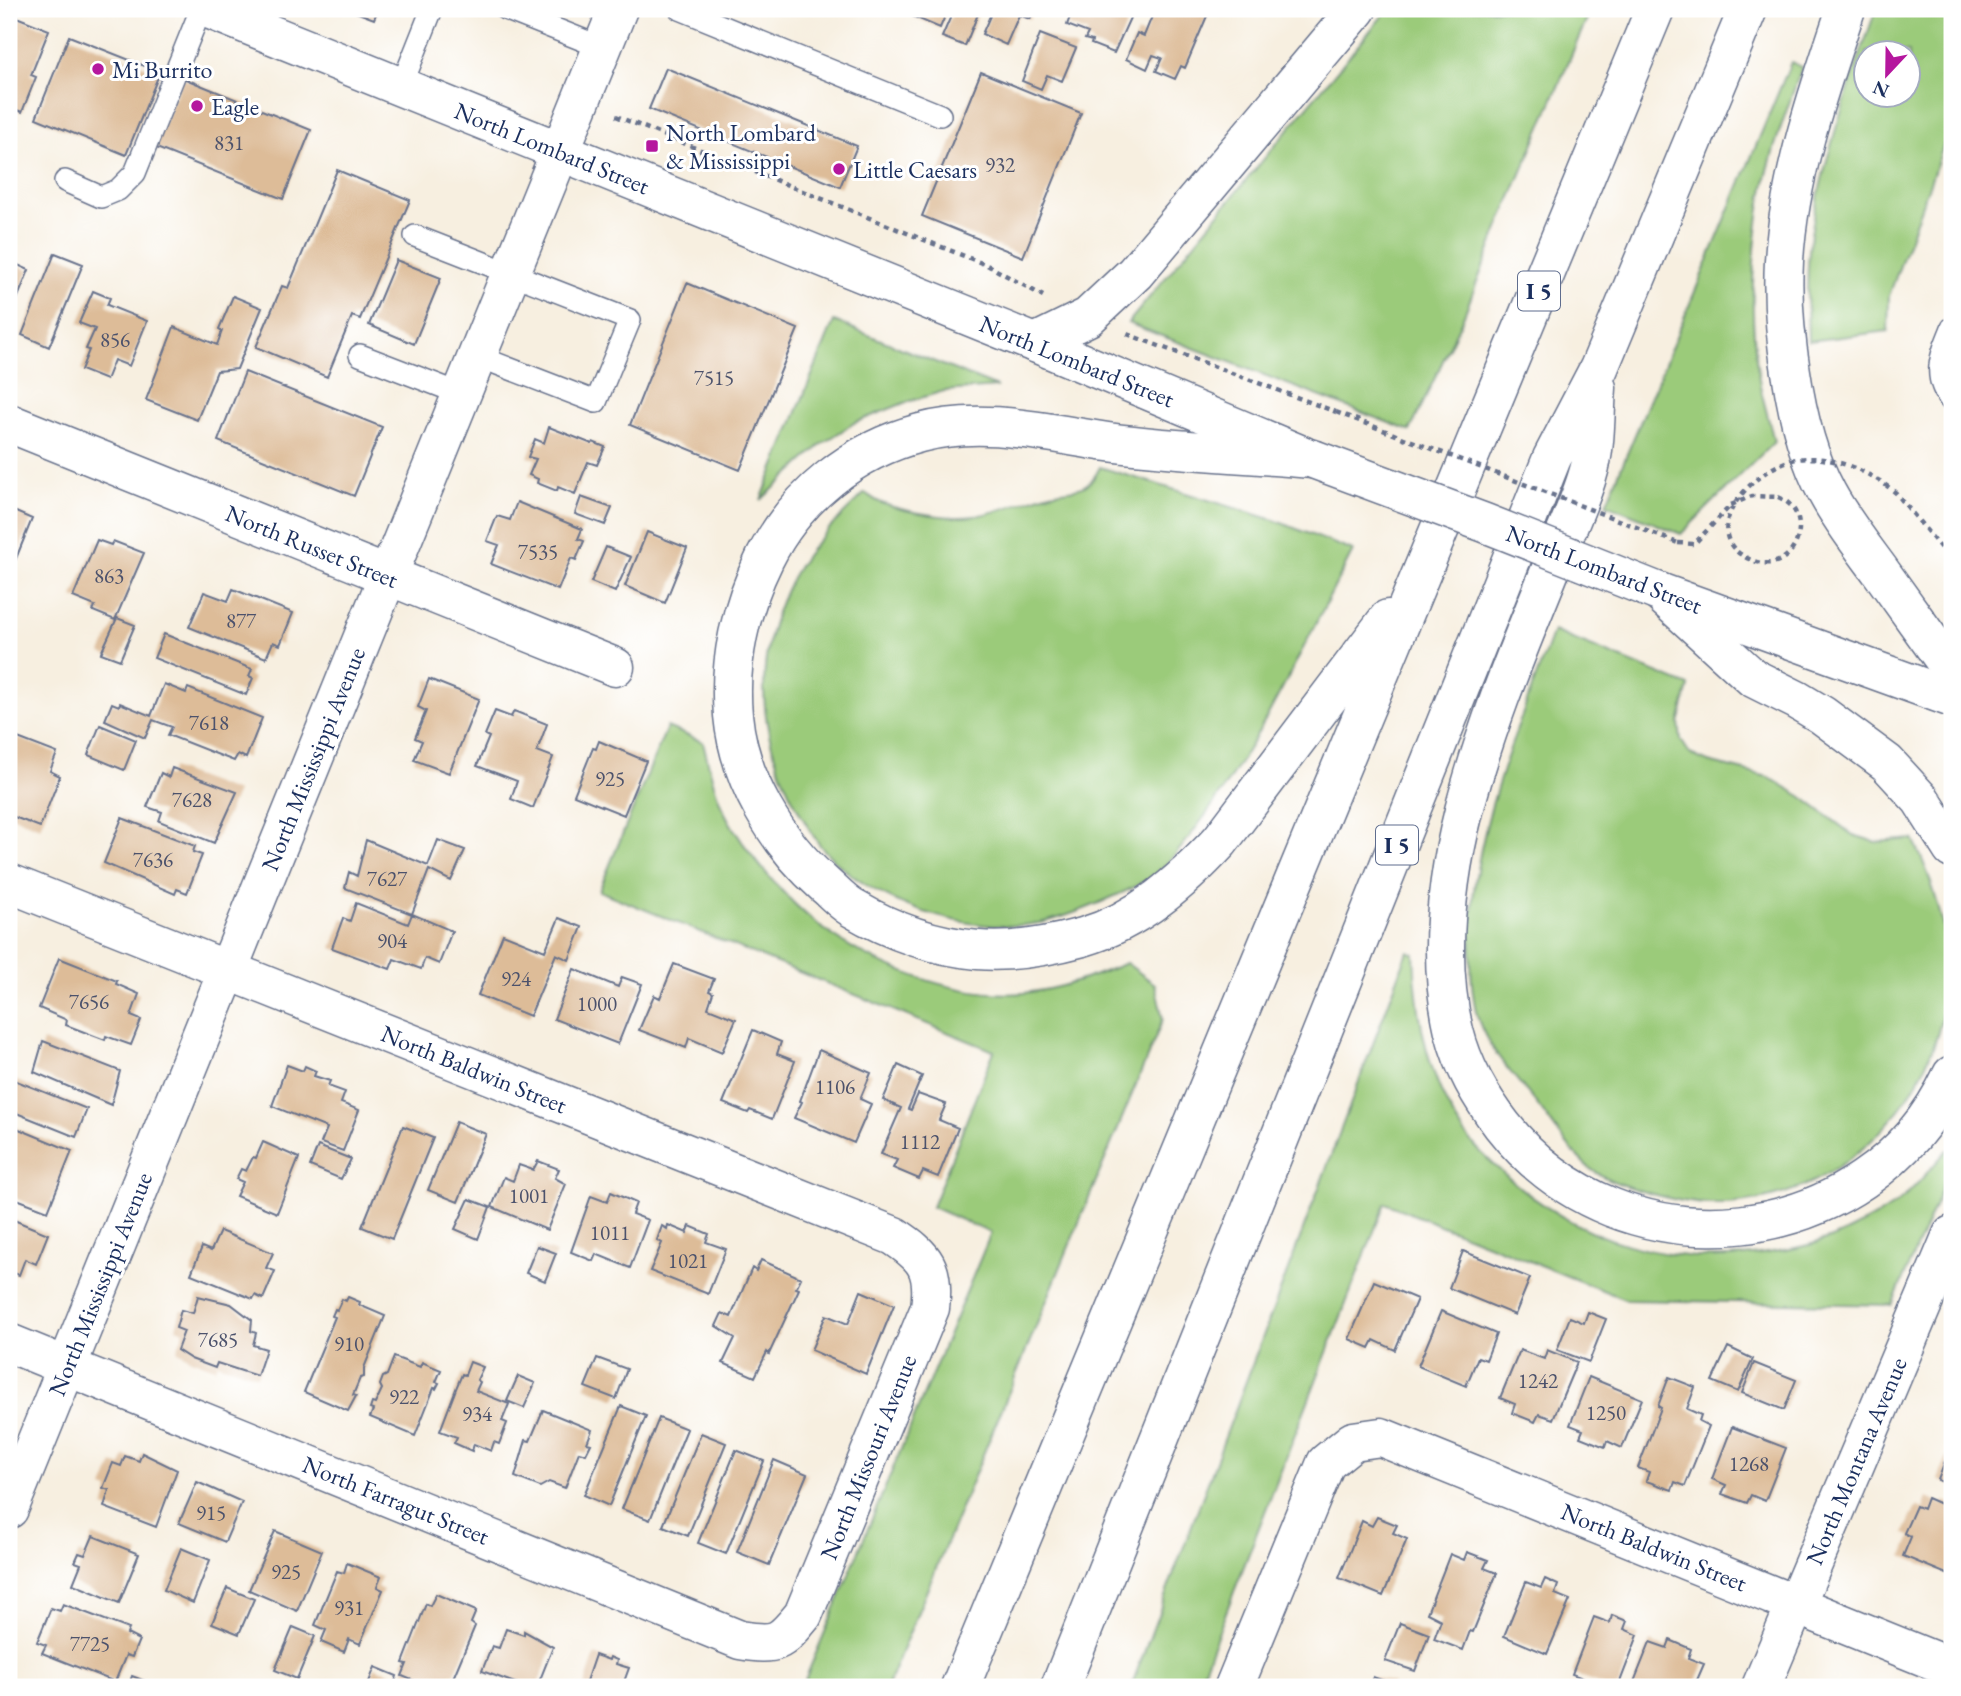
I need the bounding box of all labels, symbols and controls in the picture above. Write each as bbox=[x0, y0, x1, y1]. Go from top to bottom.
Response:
north arrow bbox=[1853, 38, 1923, 108]
place label: Mi Burrito bbox=[112, 54, 212, 85]
marker: Mi Burrito bbox=[90, 61, 106, 77]
text: N bbox=[1868, 75, 1893, 104]
place label: Eagle bbox=[211, 91, 259, 122]
street label: North Lombard Street bbox=[450, 95, 654, 201]
marker: Eagle bbox=[189, 98, 205, 114]
place label: North Lombard & Mississippi bbox=[666, 117, 817, 176]
house number: 831 bbox=[214, 129, 244, 156]
marker: North Lombard & Mississippi bbox=[644, 138, 660, 154]
house number: 932 bbox=[985, 151, 1015, 178]
place label: Little Caesars bbox=[853, 154, 977, 185]
marker: Little Caesars bbox=[831, 161, 847, 177]
road number: I 5 bbox=[1518, 272, 1560, 310]
street label: North Lombard Street bbox=[975, 308, 1179, 414]
house number: 856 bbox=[100, 326, 130, 353]
house number: 7515 bbox=[694, 364, 734, 391]
street label: North Russet Street bbox=[221, 497, 403, 595]
street label: North Lombard Street bbox=[1502, 517, 1707, 621]
house number: 7535 bbox=[518, 538, 558, 565]
house number: 863 bbox=[94, 562, 124, 589]
house number: 877 bbox=[226, 607, 257, 634]
street label: North Mississippi Avenue bbox=[254, 643, 372, 875]
house number: 7618 bbox=[189, 709, 229, 736]
house number: 925 bbox=[595, 765, 625, 792]
house number: 7628 bbox=[172, 786, 212, 813]
road number: I 5 bbox=[1376, 825, 1418, 864]
house number: 7636 bbox=[133, 846, 173, 873]
house number: 7627 bbox=[367, 865, 408, 892]
house number: 904 bbox=[377, 927, 408, 954]
house number: 924 bbox=[501, 965, 532, 992]
house number: 7656 bbox=[69, 988, 109, 1015]
house number: 1000 bbox=[577, 990, 617, 1017]
street label: North Baldwin Street bbox=[377, 1018, 572, 1121]
house number: 1106 bbox=[815, 1073, 855, 1100]
house number: 1112 bbox=[900, 1128, 940, 1155]
street label: North Mississippi Avenue bbox=[41, 1168, 159, 1400]
house number: 1001 bbox=[509, 1182, 549, 1209]
house number: 1011 bbox=[590, 1219, 630, 1246]
house number: 1021 bbox=[668, 1247, 708, 1274]
house number: 7685 bbox=[198, 1326, 238, 1353]
house number: 910 bbox=[334, 1330, 364, 1357]
street label: North Missouri Avenue bbox=[813, 1350, 923, 1564]
street label: North Montana Avenue bbox=[1798, 1353, 1914, 1569]
house number: 1242 bbox=[1518, 1367, 1558, 1394]
house number: 922 bbox=[389, 1383, 419, 1410]
house number: 1250 bbox=[1586, 1399, 1626, 1426]
house number: 934 bbox=[462, 1400, 493, 1427]
street label: North Farragut Street bbox=[298, 1448, 494, 1552]
house number: 1268 bbox=[1729, 1450, 1769, 1477]
street label: North Baldwin Street bbox=[1557, 1496, 1752, 1599]
house number: 915 bbox=[196, 1499, 226, 1526]
house number: 925 bbox=[271, 1558, 301, 1585]
house number: 931 bbox=[334, 1594, 364, 1621]
house number: 7725 bbox=[70, 1630, 110, 1657]

